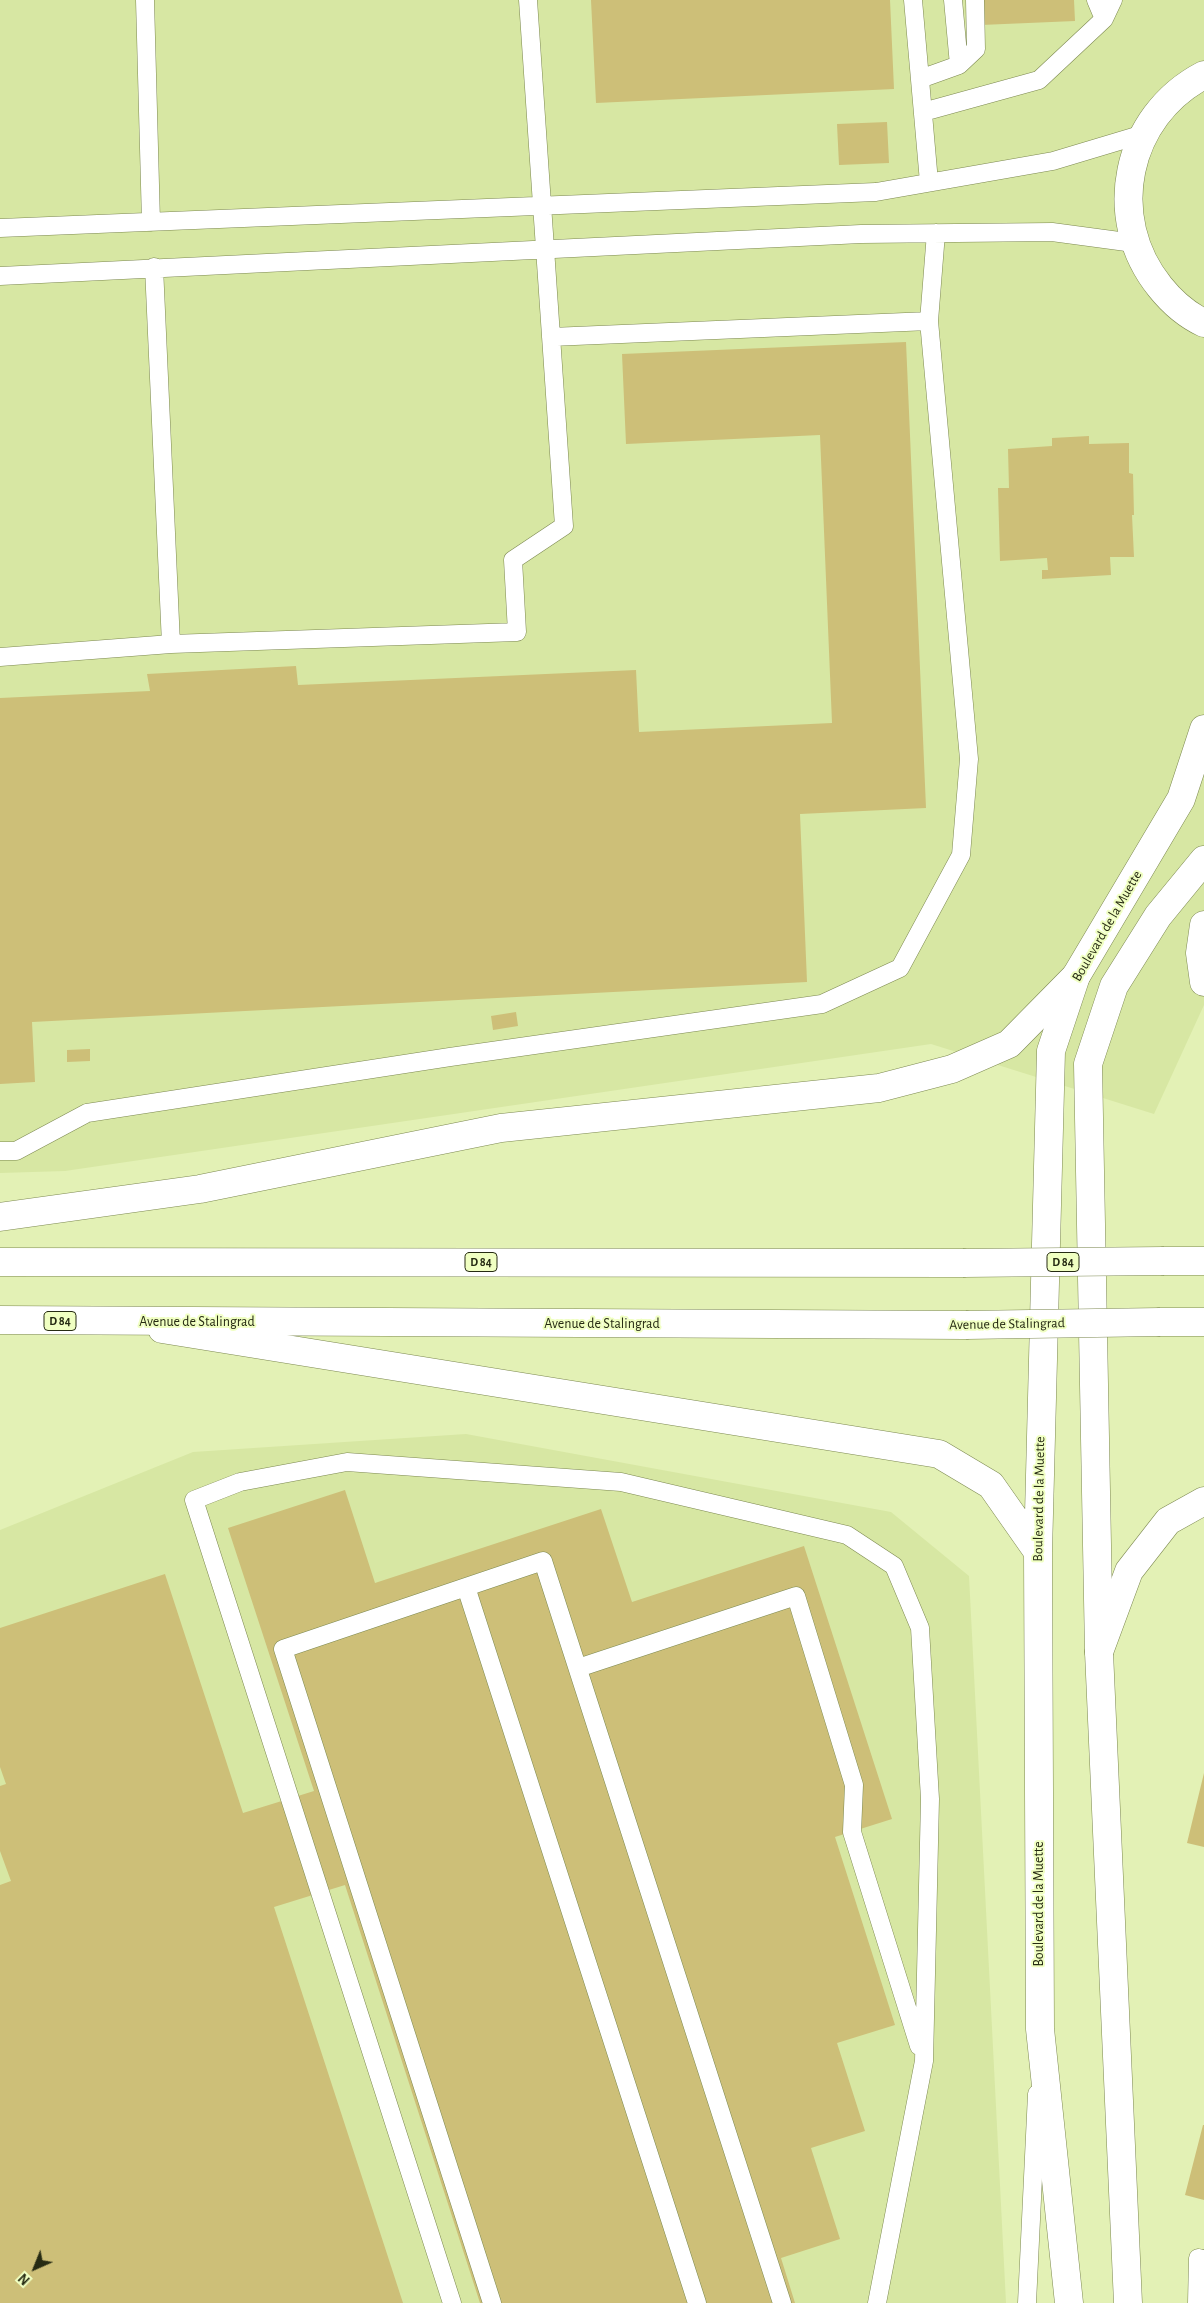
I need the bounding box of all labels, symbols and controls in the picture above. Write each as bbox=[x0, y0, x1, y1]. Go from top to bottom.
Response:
street label: Boulevard de la Muette bbox=[1068, 868, 1146, 984]
road number: D 84 bbox=[465, 1252, 497, 1272]
road number: D 84 bbox=[1047, 1252, 1079, 1272]
road number: D 84 bbox=[44, 1312, 76, 1330]
street label: Avenue de Stalingrad bbox=[139, 1314, 255, 1330]
street label: Avenue de Stalingrad bbox=[949, 1315, 1065, 1333]
street label: Avenue de Stalingrad bbox=[544, 1316, 660, 1332]
street label: Boulevard de la Muette bbox=[1030, 1436, 1048, 1562]
street label: Boulevard de la Muette bbox=[1031, 1841, 1047, 1967]
north arrow bbox=[10, 2243, 60, 2293]
text: N bbox=[16, 2270, 33, 2287]

